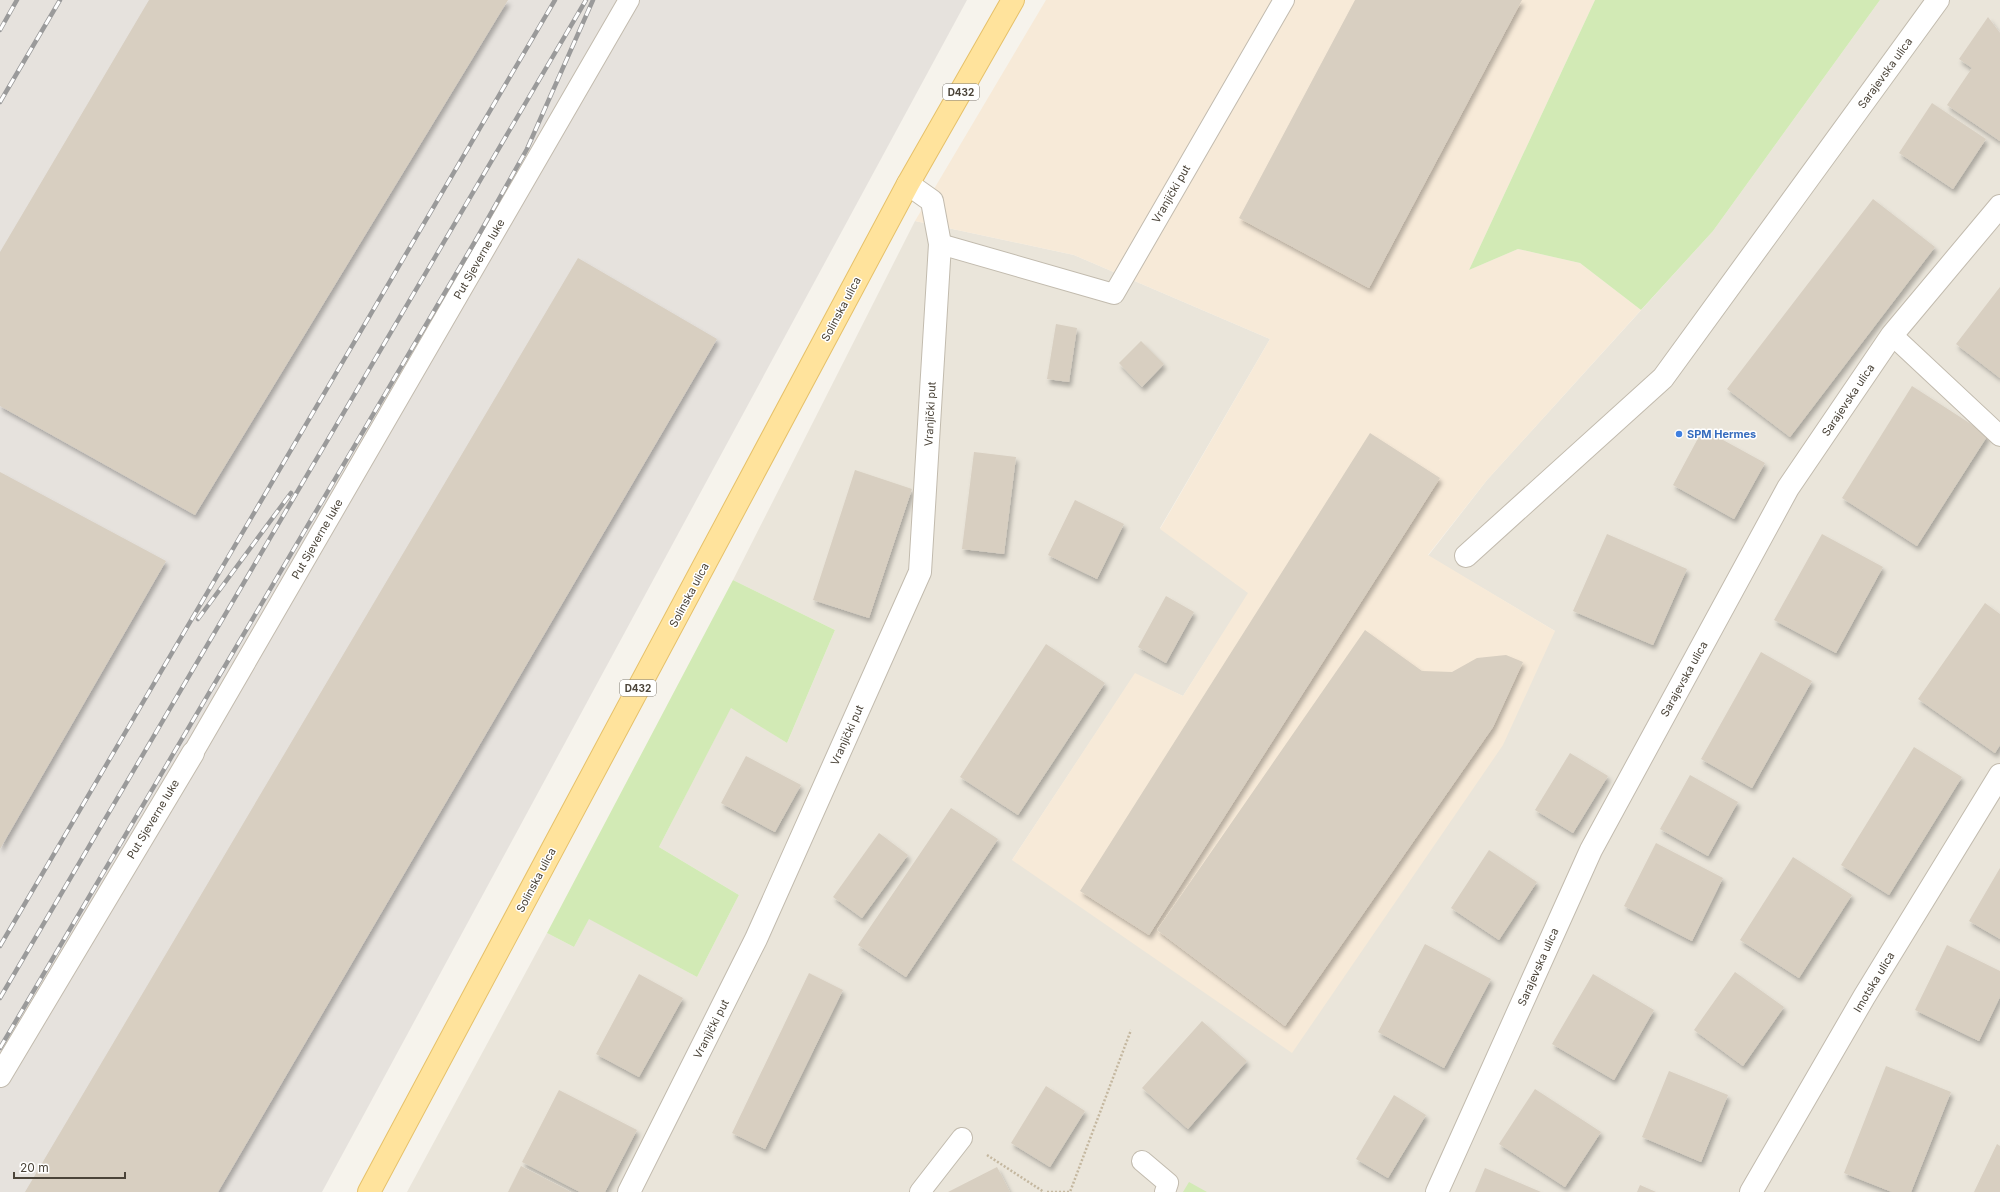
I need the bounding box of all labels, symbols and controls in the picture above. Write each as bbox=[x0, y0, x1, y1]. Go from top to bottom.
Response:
street label: Sarajevska ulica bbox=[1855, 35, 1915, 111]
road number: D432 bbox=[943, 84, 979, 100]
street label: Vranjički put bbox=[1149, 162, 1193, 225]
street label: Put Sjeverne luke bbox=[450, 216, 508, 302]
street label: Solinska ulica bbox=[818, 274, 864, 344]
street label: Sarajevska ulica bbox=[1819, 361, 1877, 439]
street label: Vranjički put bbox=[921, 381, 939, 447]
place label: SPM Hermes bbox=[1687, 427, 1756, 441]
marker: SPM Hermes bbox=[1674, 429, 1684, 439]
street label: Put Sjeverne luke bbox=[288, 496, 346, 582]
street label: Solinska ulica bbox=[666, 560, 712, 630]
street label: Sarajevska ulica bbox=[1657, 639, 1711, 719]
road number: D432 bbox=[620, 680, 656, 696]
street label: Vranjički put bbox=[827, 702, 867, 767]
street label: Put Sjeverne luke bbox=[124, 777, 182, 861]
street label: Solinska ulica bbox=[513, 845, 559, 915]
street label: Sarajevska ulica bbox=[1514, 926, 1562, 1008]
street label: Imotska ulica bbox=[1850, 949, 1898, 1015]
street label: Vranjički put bbox=[690, 997, 732, 1061]
scale bar bbox=[14, 1154, 125, 1180]
text: 20 m bbox=[20, 1160, 49, 1175]

